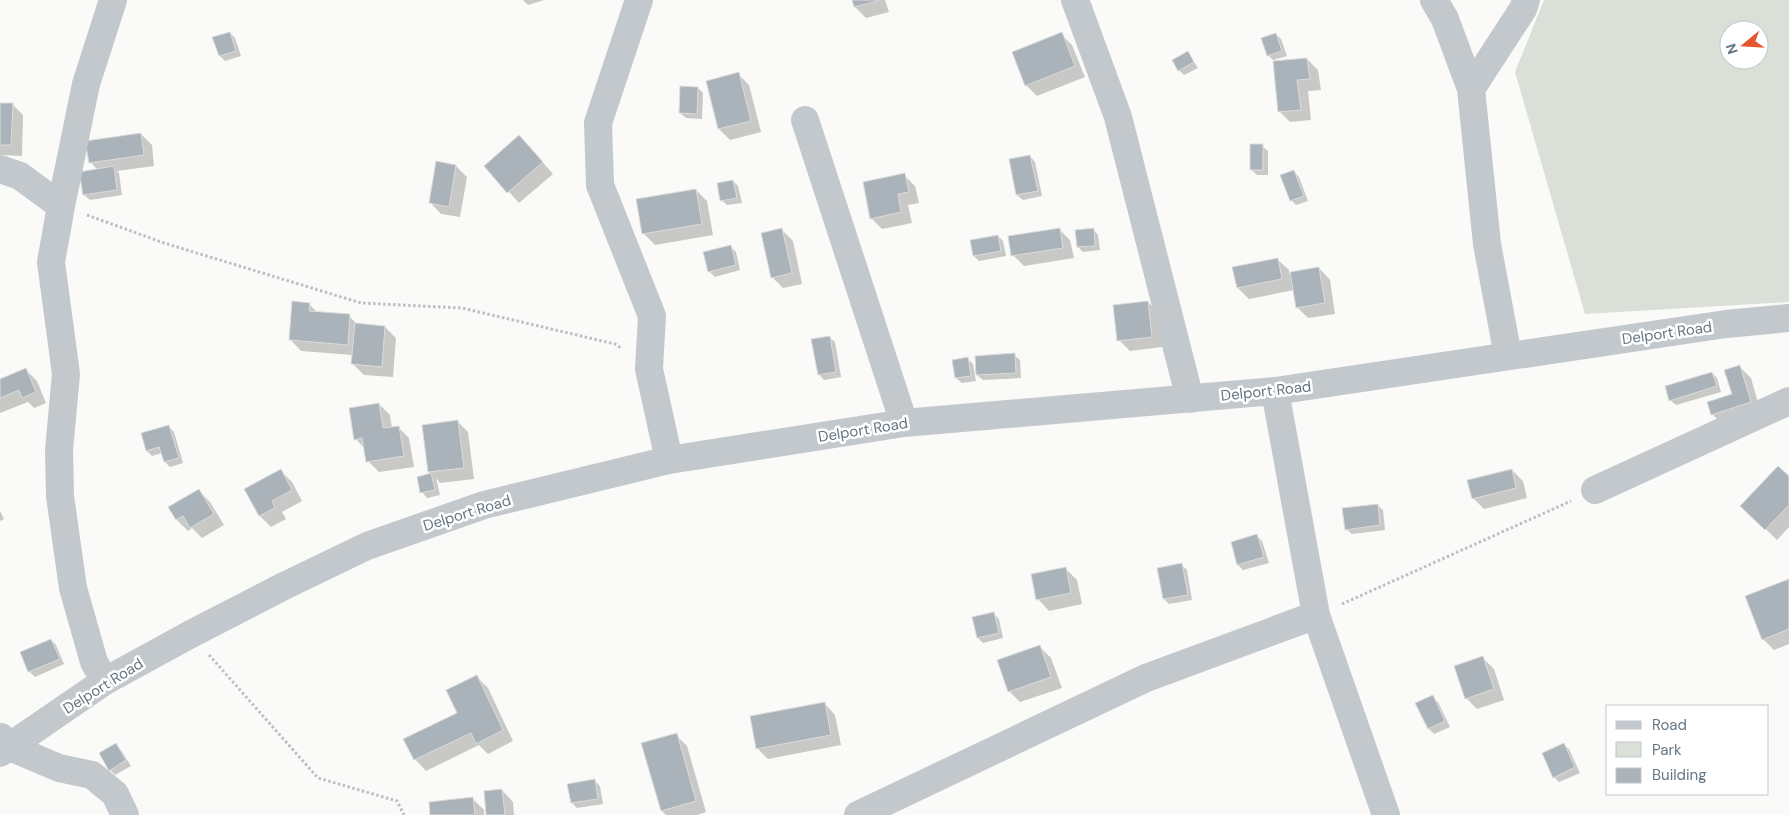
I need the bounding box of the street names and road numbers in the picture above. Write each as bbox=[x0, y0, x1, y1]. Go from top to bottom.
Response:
street label: Delport Road bbox=[1621, 317, 1713, 349]
street label: Delport Road bbox=[1220, 376, 1312, 406]
street label: Delport Road bbox=[817, 413, 909, 447]
street label: Delport Road bbox=[421, 490, 513, 536]
street label: Delport Road bbox=[59, 653, 147, 719]

